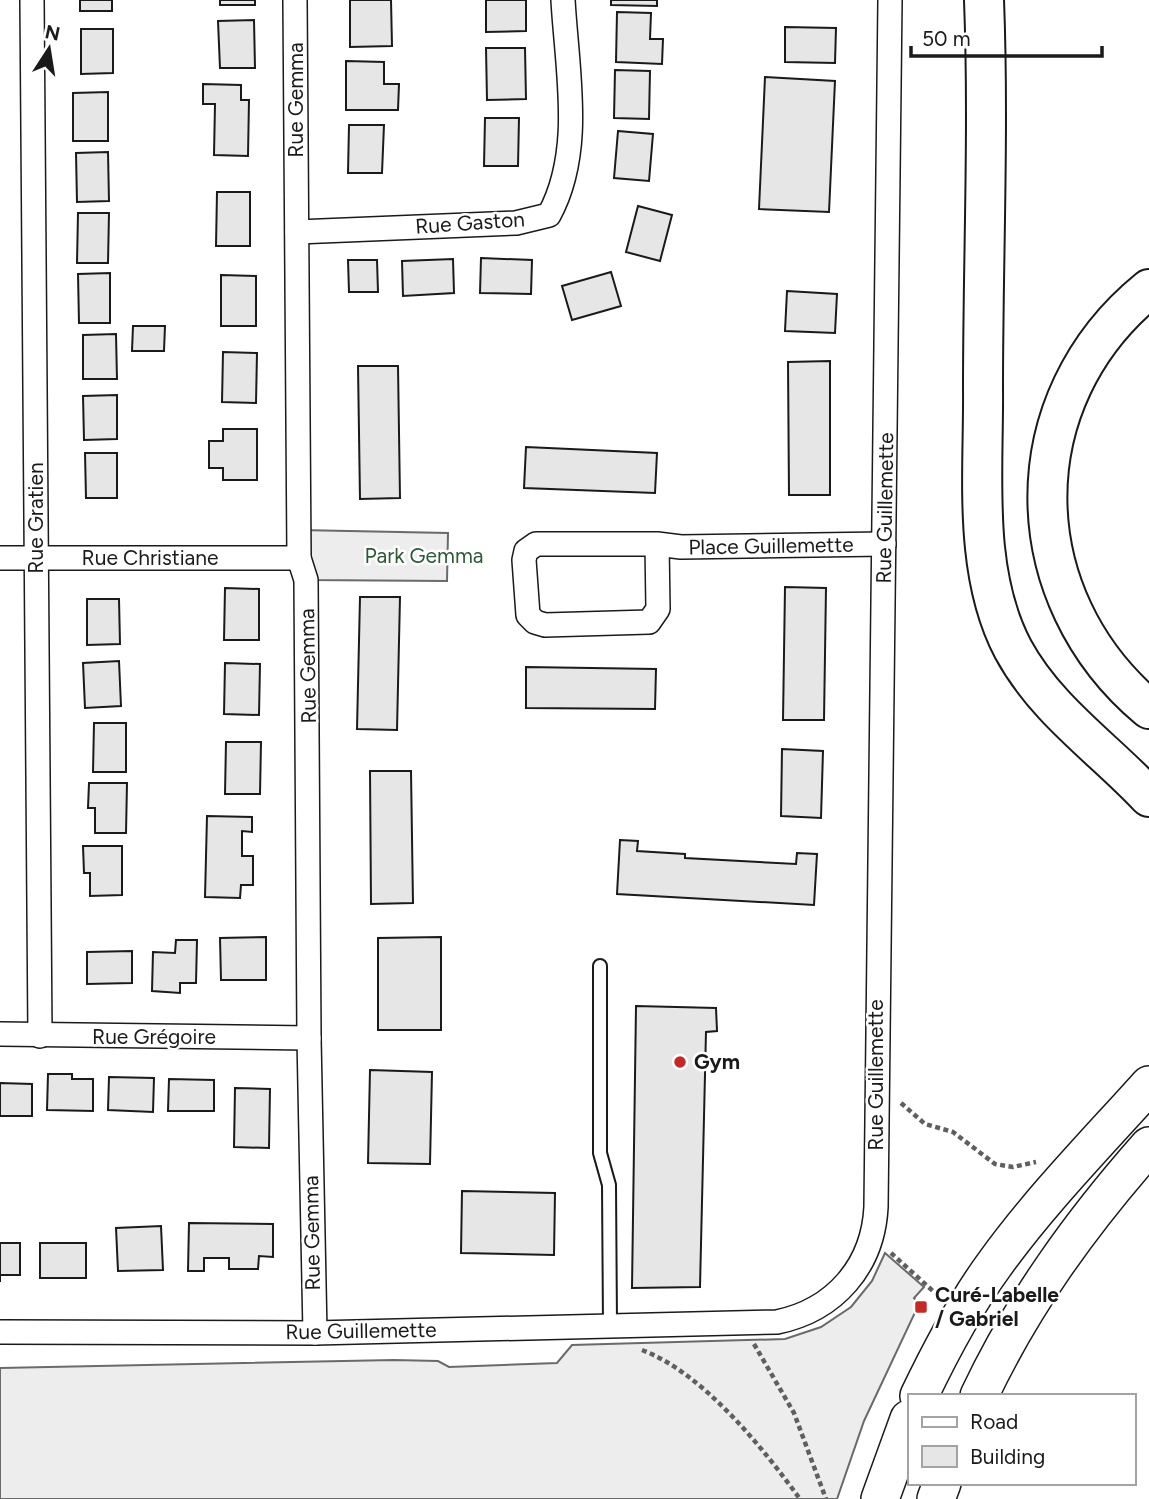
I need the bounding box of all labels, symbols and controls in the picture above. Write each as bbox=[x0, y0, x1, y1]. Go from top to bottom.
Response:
north arrow bbox=[14, 14, 84, 84]
scale bar bbox=[911, 14, 1102, 58]
text: N bbox=[43, 20, 62, 46]
text: 50 m bbox=[922, 26, 971, 51]
street label: Rue Gemma bbox=[283, 42, 308, 158]
street label: Rue Gaston bbox=[414, 206, 526, 239]
street label: Rue Guillemette bbox=[871, 432, 898, 584]
street label: Rue Gratien bbox=[23, 462, 48, 574]
street label: Place Guillemette bbox=[688, 532, 854, 559]
park label: Park Gemma bbox=[364, 543, 484, 568]
street label: Rue Christiane bbox=[82, 545, 218, 570]
street label: Rue Gemma bbox=[294, 608, 321, 724]
street label: Rue Guillemette bbox=[863, 999, 888, 1151]
street label: Rue Grégoire bbox=[92, 1024, 216, 1049]
place label: Gym bbox=[694, 1049, 740, 1074]
marker: Gym bbox=[672, 1054, 688, 1070]
street label: Rue Gemma bbox=[298, 1175, 325, 1291]
place label: Curé-Labelle / Gabriel bbox=[935, 1282, 1059, 1331]
marker: Curé-Labelle / Gabriel bbox=[913, 1299, 929, 1315]
street label: Rue Guillemette bbox=[285, 1317, 437, 1344]
legend bbox=[908, 1394, 1135, 1485]
text: Road bbox=[970, 1409, 1018, 1434]
text: Building bbox=[970, 1444, 1045, 1469]

